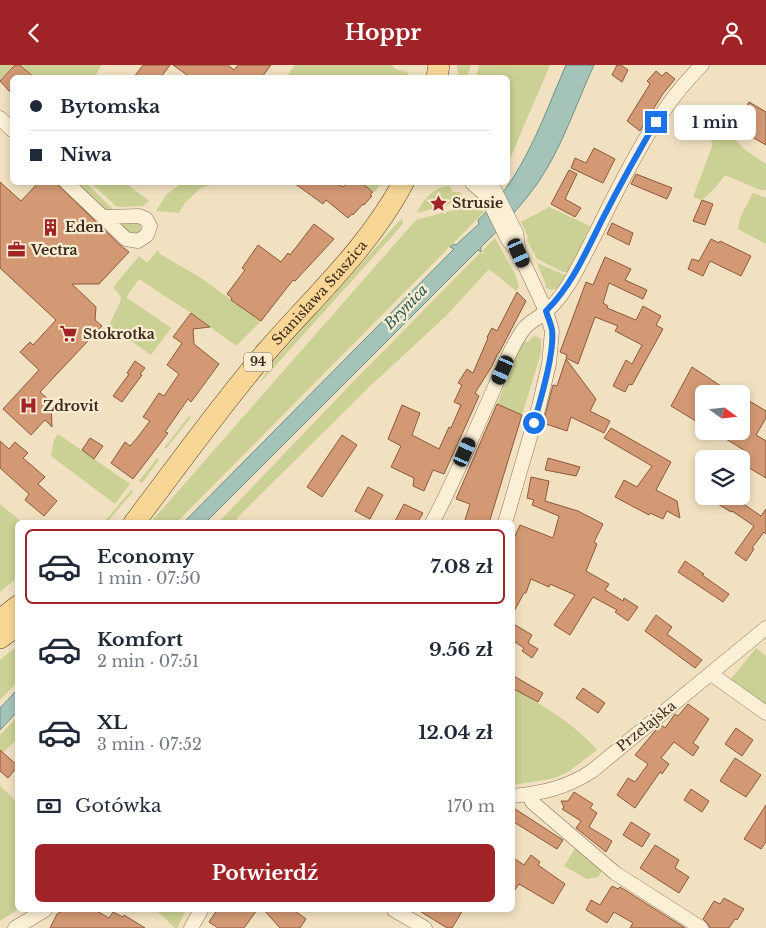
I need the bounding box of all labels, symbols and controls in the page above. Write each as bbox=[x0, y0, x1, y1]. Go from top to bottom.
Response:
icon: back bbox=[20, 19, 48, 47]
text: Hoppr bbox=[345, 19, 421, 46]
icon: person bbox=[718, 19, 746, 47]
text: Bytomska bbox=[60, 95, 160, 118]
callout: 1 min bbox=[674, 105, 756, 139]
route end bbox=[645, 111, 667, 133]
text: 1 min bbox=[692, 112, 738, 132]
text: Niwa bbox=[60, 143, 112, 166]
place icon: Strusie bbox=[428, 193, 448, 213]
place label: Strusie bbox=[452, 194, 503, 212]
building icon: Eden bbox=[41, 217, 61, 237]
place label: Eden bbox=[65, 218, 104, 236]
street label: Stanisława Staszica bbox=[268, 236, 371, 349]
car bbox=[506, 236, 531, 270]
office icon: Vectra bbox=[7, 240, 27, 260]
place label: Vectra bbox=[30, 241, 78, 259]
water label: Brynica bbox=[379, 280, 432, 334]
supermarket icon: Stokrotka bbox=[59, 324, 79, 344]
place label: Stokrotka bbox=[83, 325, 155, 343]
road number: 94 bbox=[244, 353, 272, 371]
car bbox=[490, 353, 515, 387]
north arrow bbox=[695, 385, 750, 440]
map controls bbox=[695, 385, 750, 505]
hospital icon: Zdrovit bbox=[19, 396, 39, 416]
place label: Zdrovit bbox=[43, 397, 99, 415]
route start bbox=[523, 412, 545, 434]
car bbox=[452, 435, 477, 469]
button: layers bbox=[695, 450, 750, 505]
icon: car bbox=[37, 544, 82, 589]
text: Economy bbox=[97, 545, 194, 568]
text: 7.08 zł bbox=[431, 555, 493, 578]
text: 1 min · 07:50 bbox=[97, 568, 201, 588]
icon: car bbox=[37, 627, 82, 672]
text: Komfort bbox=[97, 628, 183, 651]
text: 9.56 zł bbox=[429, 638, 493, 661]
text: 2 min · 07:51 bbox=[97, 651, 199, 671]
street label: Przełajska bbox=[613, 696, 680, 755]
icon: car bbox=[37, 710, 82, 755]
text: XL bbox=[97, 711, 127, 734]
text: 12.04 zł bbox=[418, 721, 493, 744]
text: 3 min · 07:52 bbox=[97, 734, 202, 754]
icon: cash bbox=[35, 792, 63, 820]
text: Gotówka bbox=[75, 794, 162, 817]
text: 170 m bbox=[447, 796, 495, 816]
button: Potwierdź bbox=[35, 844, 495, 902]

